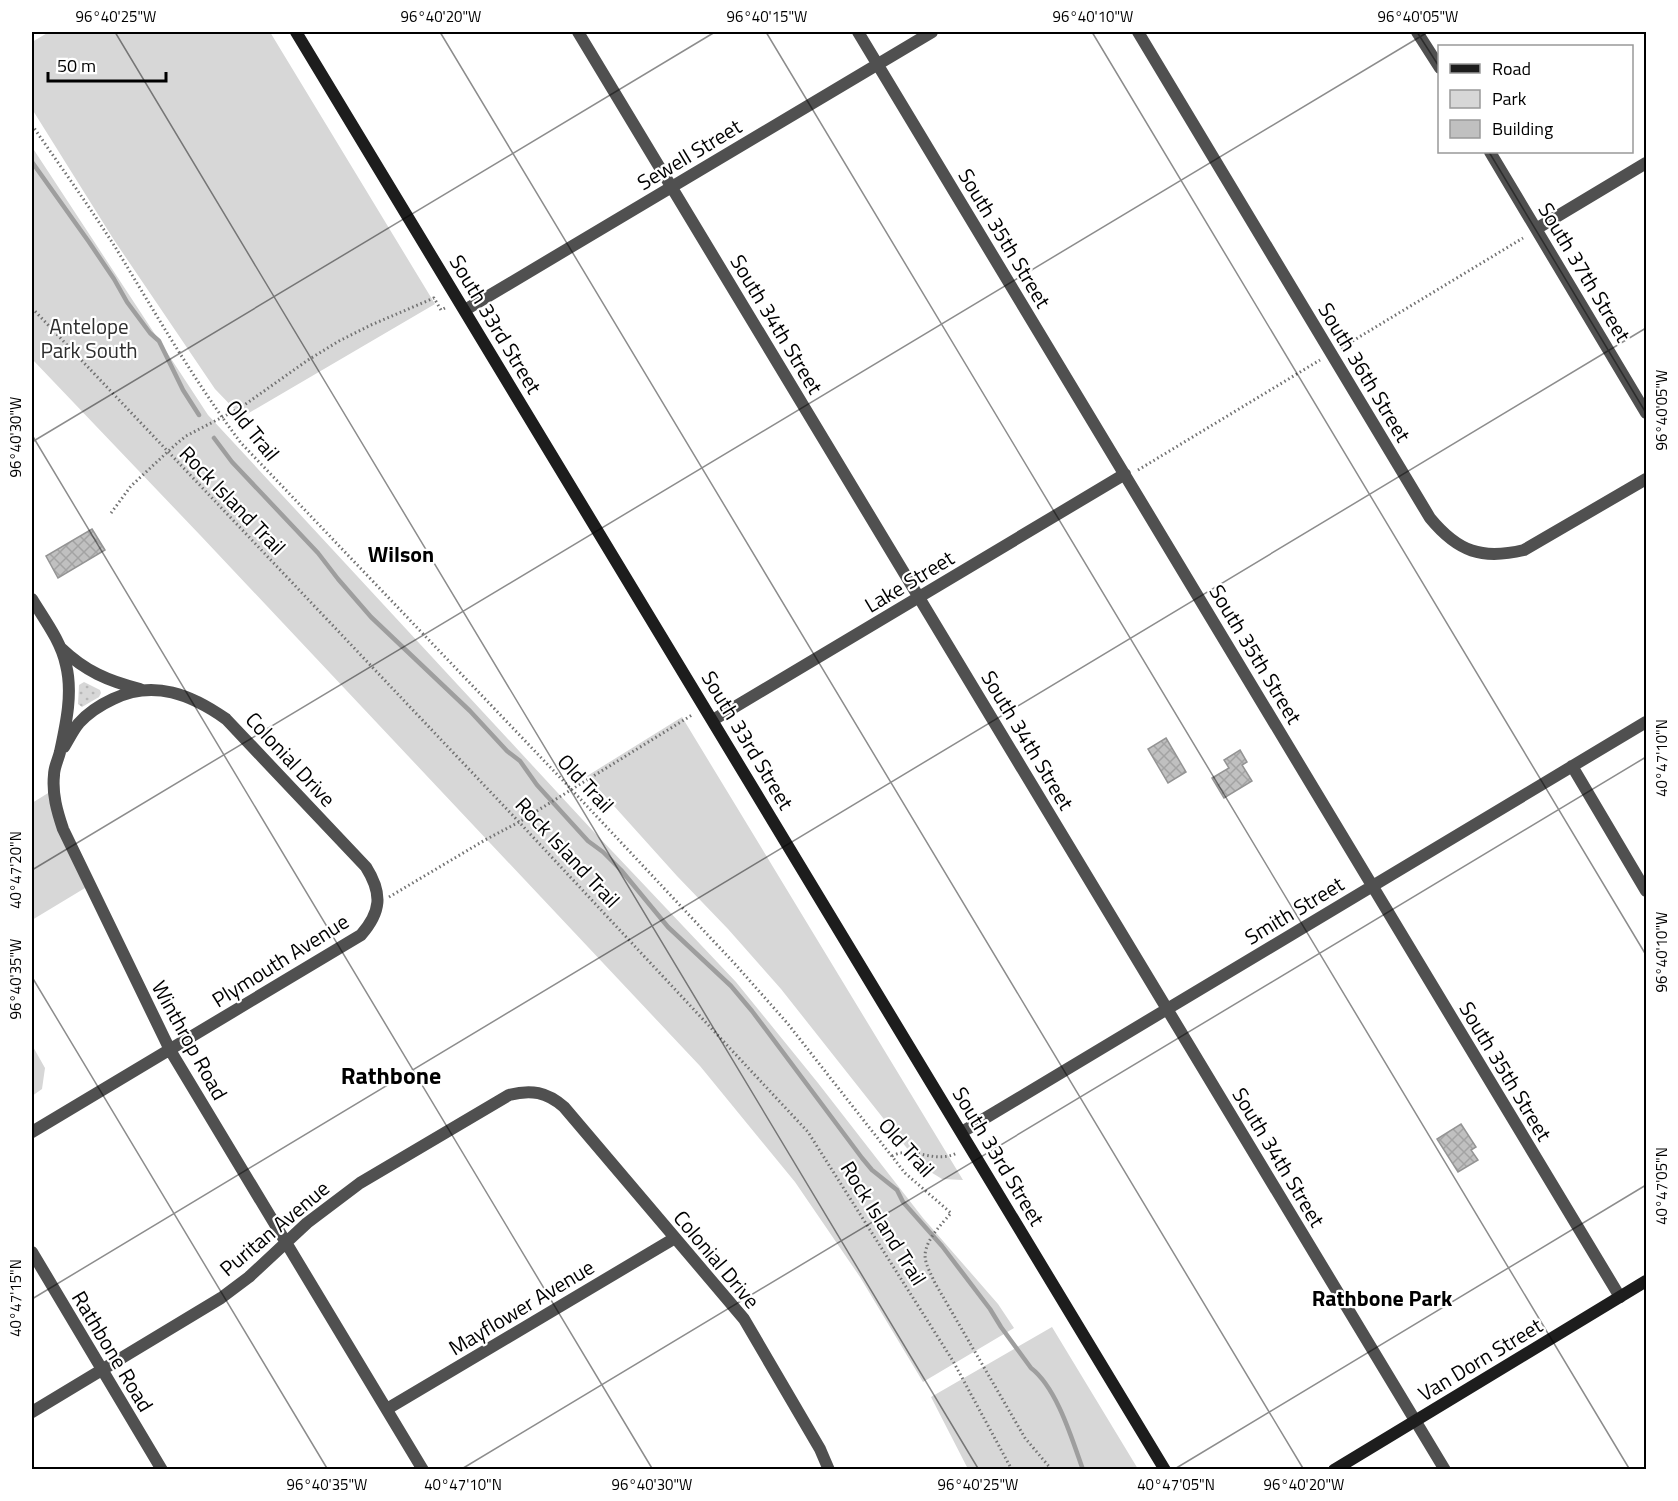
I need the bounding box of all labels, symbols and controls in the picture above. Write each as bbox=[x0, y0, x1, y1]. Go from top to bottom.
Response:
text: 96°40'25"W bbox=[76, 5, 156, 28]
text: 96°40'20"W bbox=[401, 5, 481, 28]
text: 96°40'15"W bbox=[727, 5, 807, 28]
text: 96°40'10"W bbox=[1053, 5, 1133, 28]
text: 96°40'05"W bbox=[1378, 5, 1458, 28]
scale bar bbox=[48, 45, 166, 83]
legend bbox=[1438, 45, 1633, 153]
text: 50 m bbox=[57, 52, 96, 79]
text: Road bbox=[1492, 55, 1531, 82]
text: Park bbox=[1492, 85, 1527, 112]
street label: Sewell Street bbox=[631, 110, 748, 198]
text: Building bbox=[1492, 115, 1553, 142]
street label: South 35th Street bbox=[951, 162, 1060, 314]
street label: South 37th Street bbox=[1531, 196, 1640, 348]
street label: South 33rd Street bbox=[442, 248, 551, 400]
street label: South 34th Street bbox=[723, 248, 832, 400]
street label: South 36th Street bbox=[1311, 296, 1420, 448]
park label: Antelope Park South bbox=[40, 310, 138, 366]
text: 96°40'05"W bbox=[1650, 370, 1673, 450]
street label: Old Trail bbox=[218, 392, 288, 468]
text: 96°40'30"W bbox=[4, 397, 27, 477]
street label: Rock Island Trail bbox=[172, 438, 294, 562]
district label: Wilson bbox=[368, 537, 434, 571]
street label: Lake Street bbox=[858, 541, 961, 620]
street label: South 35th Street bbox=[1202, 578, 1311, 730]
street label: South 33rd Street bbox=[694, 664, 803, 816]
street label: South 34th Street bbox=[974, 664, 1083, 816]
street label: Colonial Drive bbox=[238, 704, 344, 814]
text: 40°47'10"N bbox=[1650, 719, 1673, 797]
street label: Old Trail bbox=[550, 746, 622, 820]
street label: Rock Island Trail bbox=[508, 789, 628, 915]
text: 40°47'20"N bbox=[4, 831, 27, 909]
street label: Smith Street bbox=[1238, 867, 1350, 952]
street label: Plymouth Avenue bbox=[205, 905, 355, 1015]
text: 96°40'10"W bbox=[1650, 912, 1673, 992]
text: 96°40'35"W bbox=[4, 939, 27, 1019]
street label: Winthrop Road bbox=[144, 974, 236, 1106]
street label: South 35th Street bbox=[1452, 995, 1561, 1147]
district label: Rathbone bbox=[341, 1057, 441, 1093]
street label: South 33rd Street bbox=[945, 1080, 1054, 1232]
street label: South 34th Street bbox=[1225, 1081, 1334, 1233]
street label: Old Trail bbox=[871, 1110, 943, 1184]
text: 40°47'05"N bbox=[1650, 1147, 1673, 1225]
street label: Rock Island Trail bbox=[833, 1155, 935, 1291]
street label: Puritan Avenue bbox=[212, 1172, 336, 1284]
street label: Colonial Drive bbox=[666, 1203, 768, 1315]
street label: Mayflower Avenue bbox=[442, 1251, 600, 1363]
text: 40°47'15"N bbox=[4, 1259, 27, 1337]
district label: Rathbone Park bbox=[1312, 1281, 1453, 1315]
street label: Rathbone Road bbox=[64, 1284, 162, 1418]
street label: Van Dorn Street bbox=[1412, 1309, 1549, 1409]
text: 96°40'35"W bbox=[287, 1473, 367, 1496]
text: 40°47'10"N bbox=[424, 1473, 502, 1496]
text: 96°40'30"W bbox=[612, 1473, 692, 1496]
text: 96°40'25"W bbox=[938, 1473, 1018, 1496]
text: 40°47'05"N bbox=[1137, 1473, 1215, 1496]
text: 96°40'20"W bbox=[1264, 1473, 1344, 1496]

